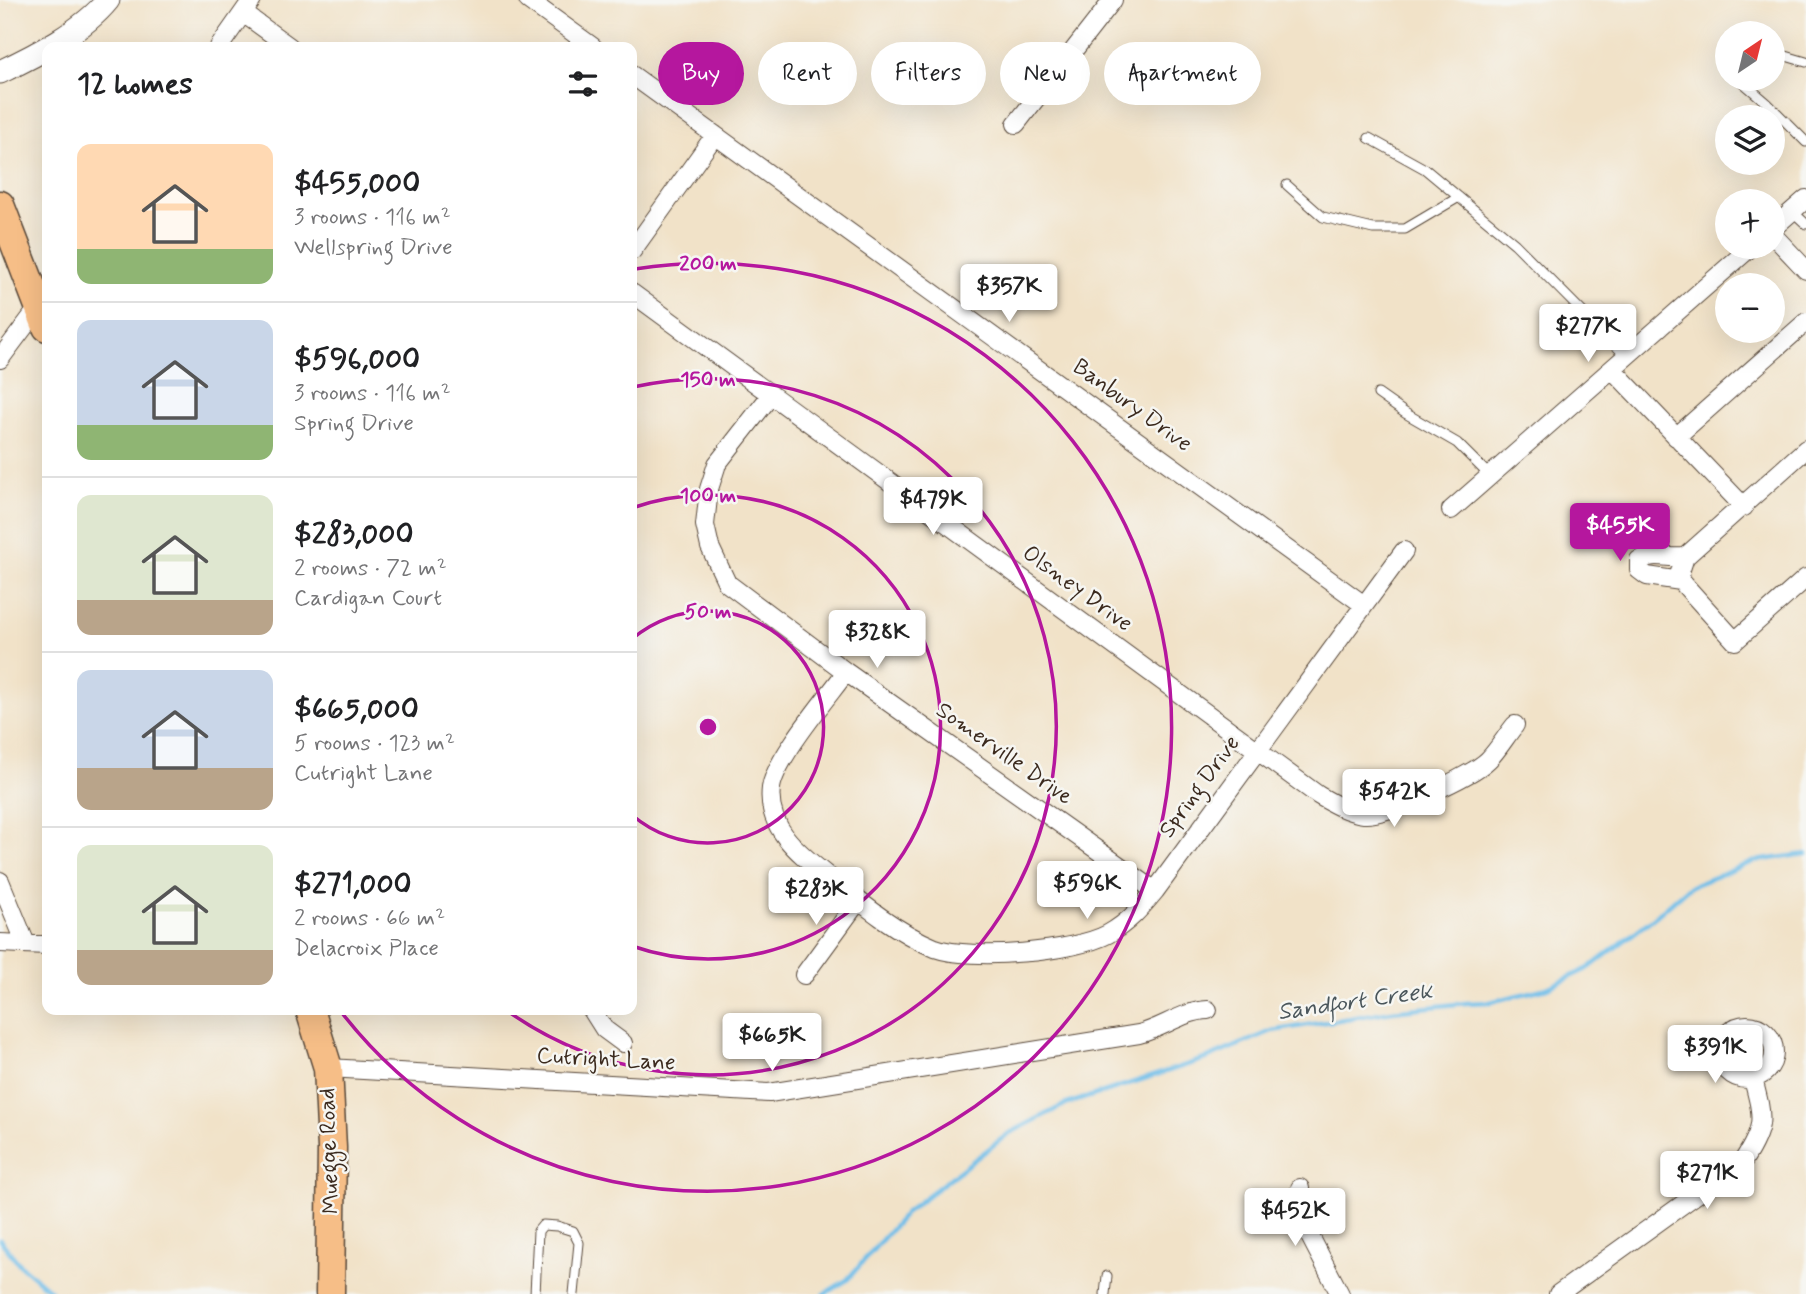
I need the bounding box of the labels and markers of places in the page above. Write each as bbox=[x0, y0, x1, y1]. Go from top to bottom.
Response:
pin: $357K bbox=[960, 264, 1058, 324]
pin: $277K bbox=[1539, 304, 1637, 364]
pin: $479K bbox=[884, 477, 982, 537]
pin: $455K bbox=[1571, 504, 1669, 563]
pin: $328K bbox=[828, 610, 926, 670]
centre of rings bbox=[696, 715, 720, 739]
pin: $542K bbox=[1345, 770, 1443, 829]
pin: $596K bbox=[1038, 862, 1136, 921]
pin: $283K bbox=[767, 867, 865, 927]
pin: $665K bbox=[723, 1014, 821, 1073]
pin: $391K bbox=[1666, 1026, 1764, 1085]
pin: $271K bbox=[1658, 1152, 1756, 1211]
pin: $452K bbox=[1246, 1188, 1344, 1248]

